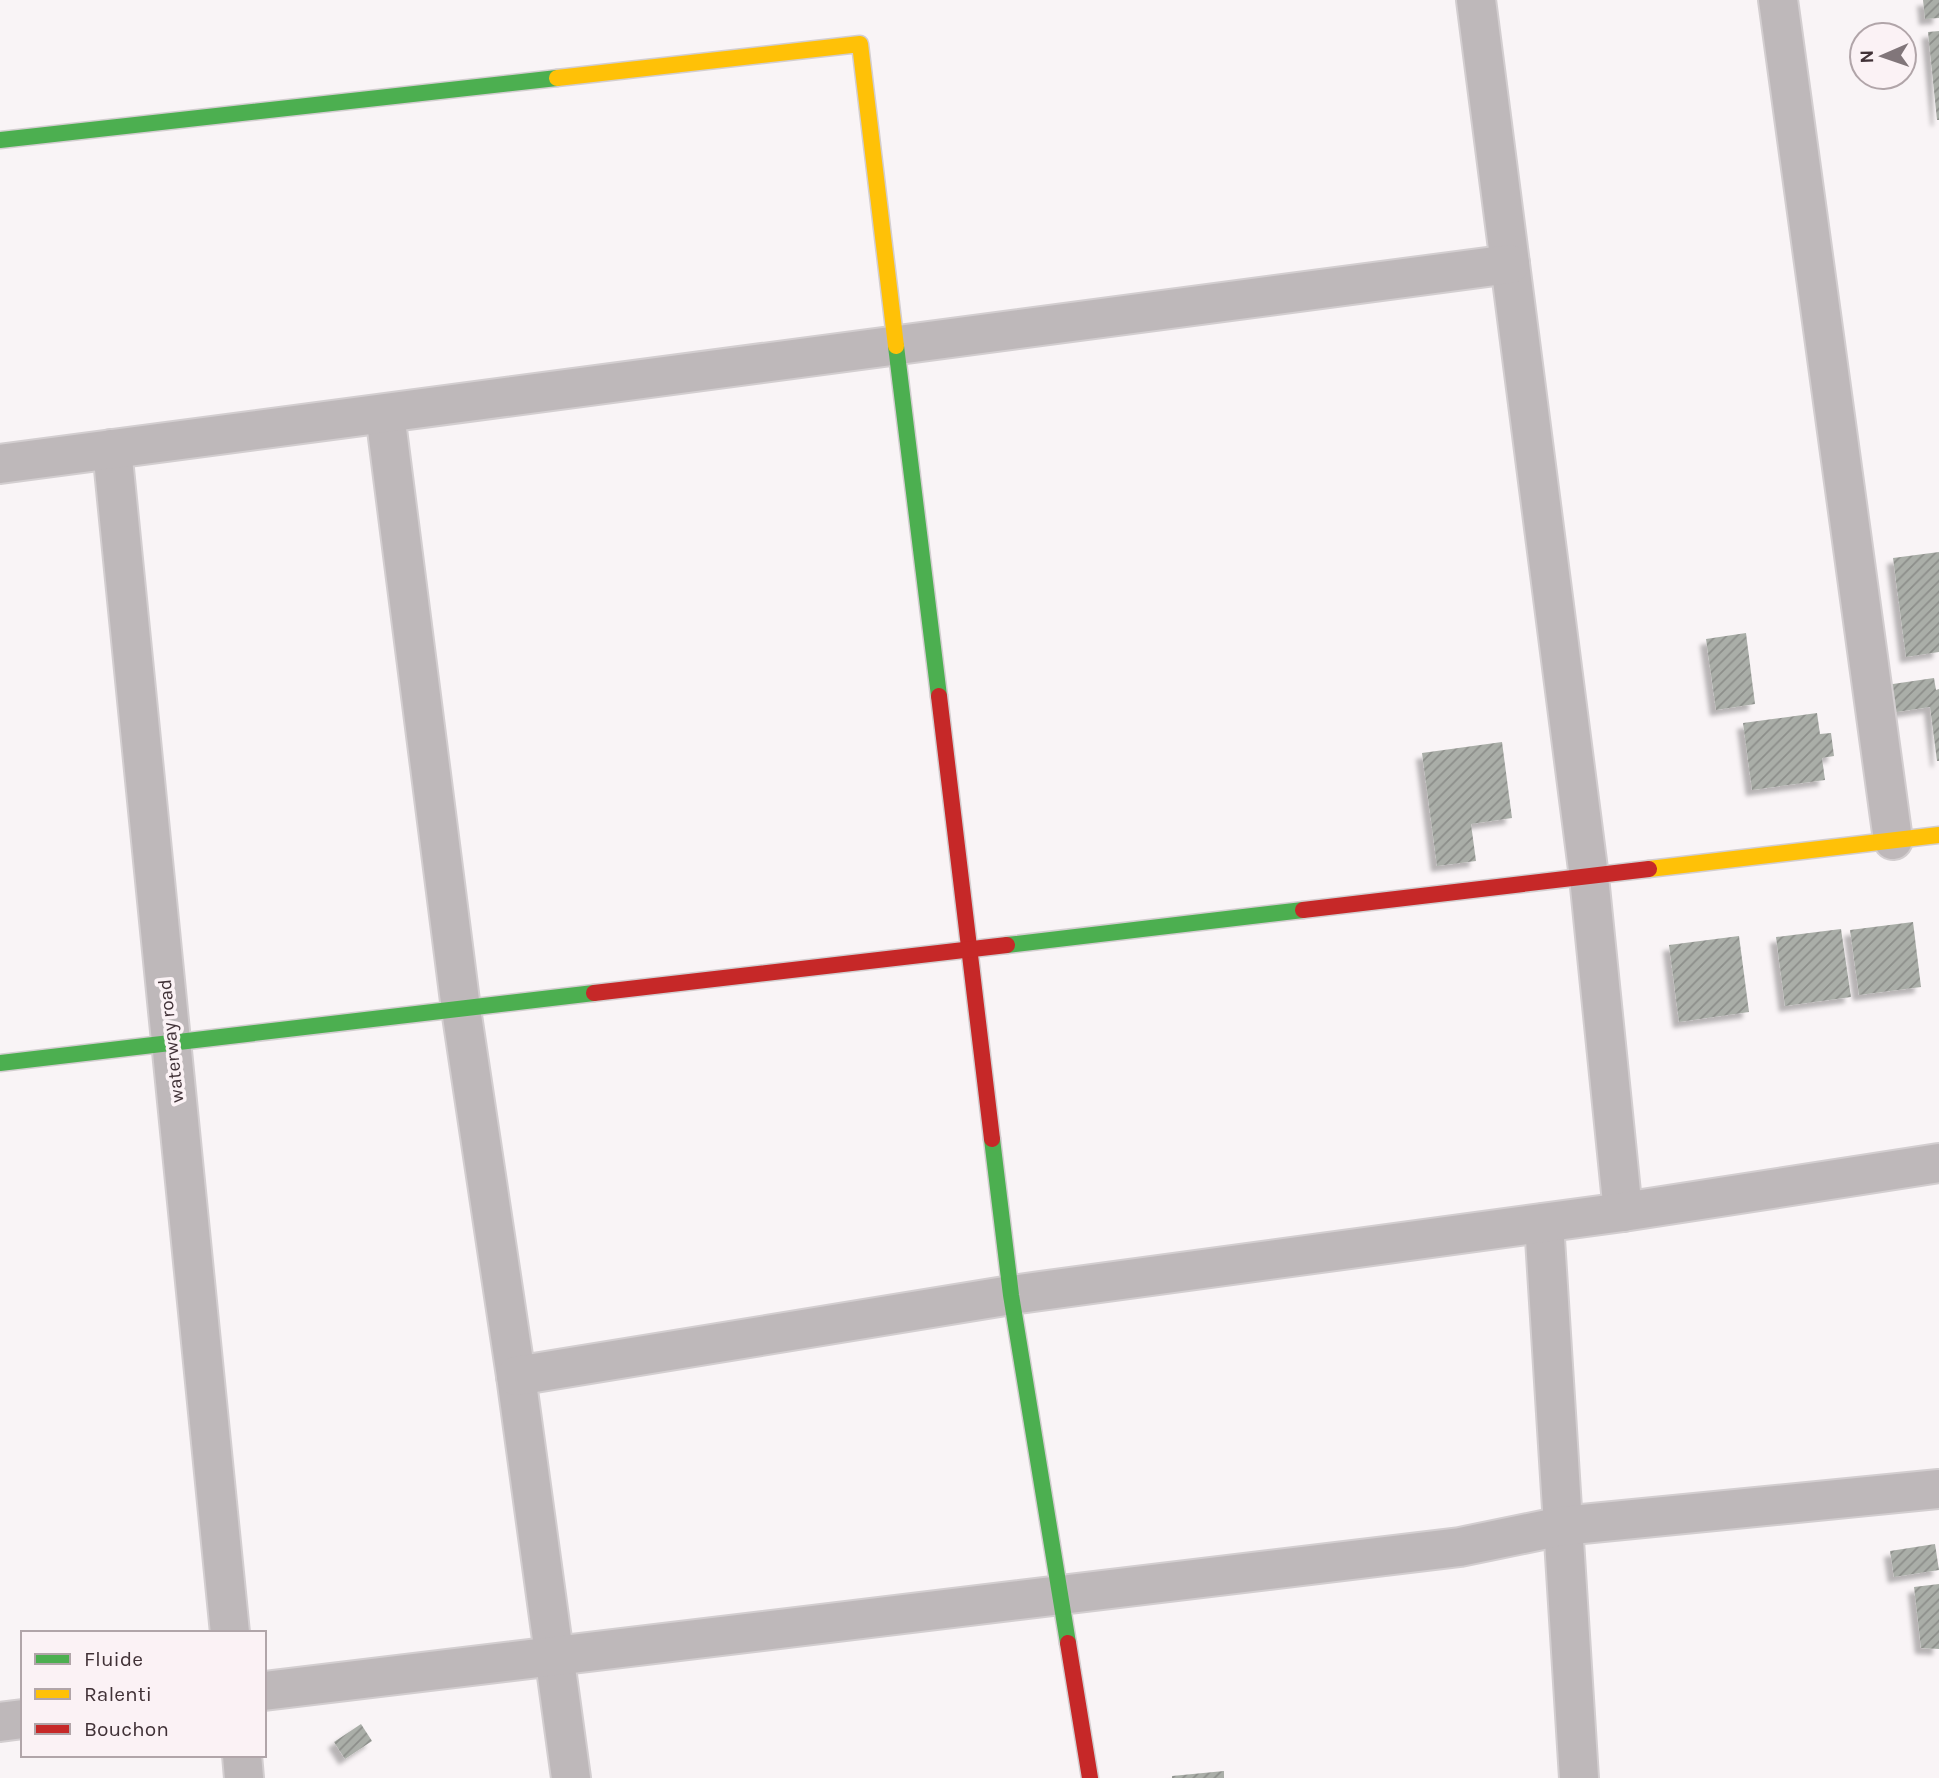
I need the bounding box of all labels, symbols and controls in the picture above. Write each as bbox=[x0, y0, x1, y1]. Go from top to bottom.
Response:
north arrow bbox=[1848, 21, 1918, 91]
text: N bbox=[1856, 49, 1878, 64]
street label: waterway road bbox=[154, 978, 188, 1104]
legend bbox=[21, 1631, 266, 1757]
text: Fluide bbox=[84, 1647, 143, 1671]
text: Ralenti bbox=[84, 1682, 152, 1706]
text: Bouchon bbox=[84, 1717, 169, 1741]

